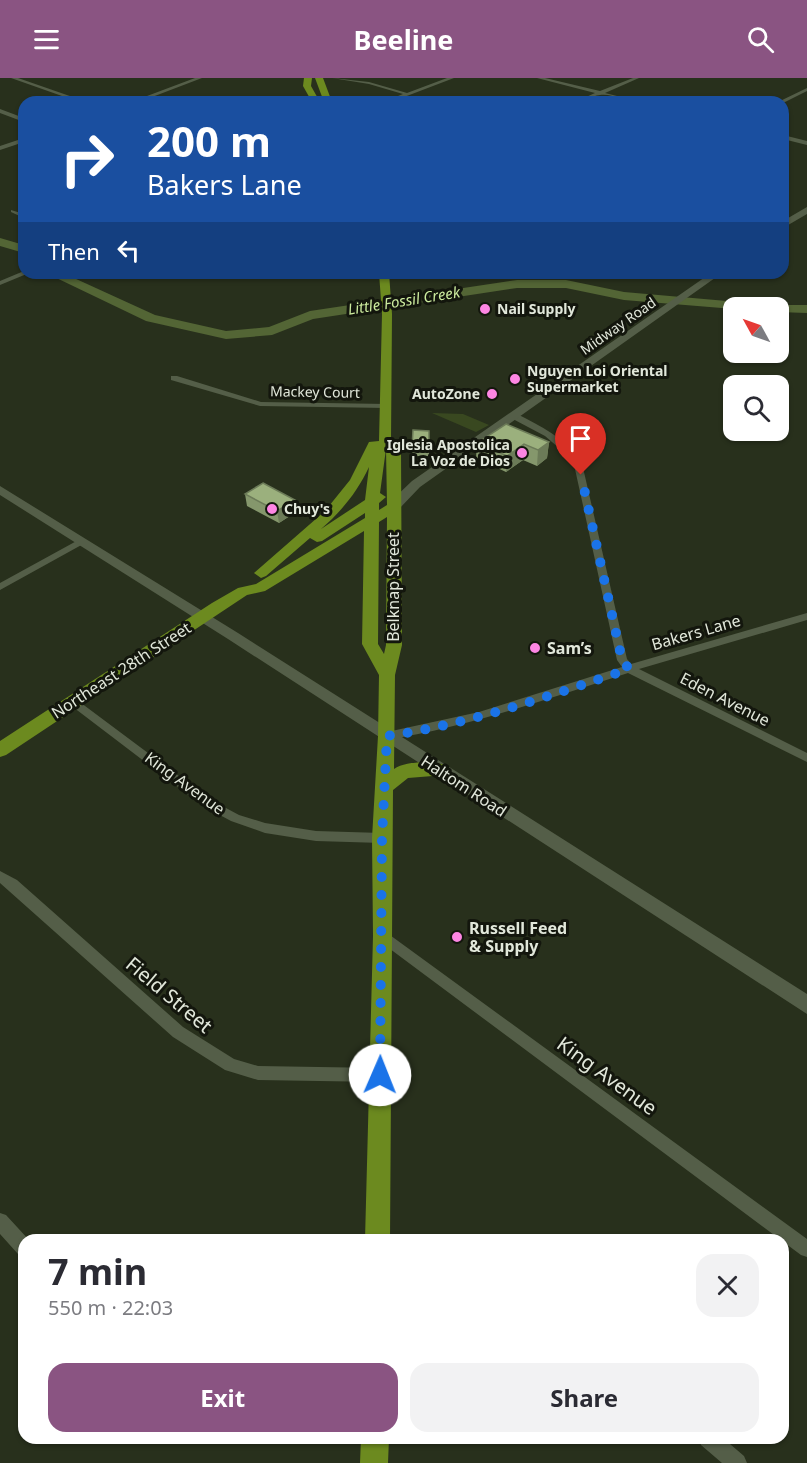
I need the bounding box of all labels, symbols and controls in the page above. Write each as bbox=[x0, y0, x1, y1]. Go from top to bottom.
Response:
text: Beeline bbox=[354, 21, 453, 58]
icon: menu bbox=[30, 23, 63, 56]
icon: search bbox=[744, 23, 777, 56]
text: 200 m bbox=[147, 112, 271, 169]
icon: right bbox=[48, 120, 126, 198]
text: Bakers Lane bbox=[147, 166, 302, 203]
icon: left bbox=[112, 234, 145, 267]
text: Then bbox=[48, 236, 100, 266]
water label: Little Fossil Creek bbox=[346, 281, 462, 319]
street label: Midway Road bbox=[576, 293, 659, 359]
north arrow bbox=[723, 297, 789, 363]
map controls bbox=[723, 297, 789, 441]
place label: Nail Supply bbox=[497, 299, 575, 318]
marker: Nail Supply bbox=[478, 302, 492, 316]
place label: Nguyen Loi Oriental Supermarket bbox=[527, 361, 667, 396]
marker: Nguyen Loi Oriental Supermarket bbox=[508, 372, 522, 386]
button: search bbox=[723, 375, 789, 441]
street label: Mackey Court bbox=[270, 381, 360, 402]
place label: AutoZone bbox=[412, 384, 480, 403]
marker: AutoZone bbox=[485, 387, 499, 401]
pin bbox=[555, 413, 606, 475]
icon: arrive bbox=[564, 422, 597, 455]
place label: Iglesia Apostolica La Voz de Dios bbox=[387, 435, 510, 470]
marker: Iglesia Apostolica La Voz de Dios bbox=[515, 446, 529, 460]
place label: Chuy's bbox=[284, 499, 330, 518]
marker: Chuy's bbox=[265, 502, 279, 516]
street label: Belknap Street bbox=[382, 532, 404, 642]
street label: Bakers Lane bbox=[649, 609, 743, 655]
street label: Northeast 28th Street bbox=[47, 616, 195, 723]
place label: Sam’s bbox=[547, 637, 592, 659]
marker: Sam’s bbox=[528, 641, 542, 655]
street label: Eden Avenue bbox=[676, 667, 774, 731]
street label: King Avenue bbox=[140, 746, 230, 820]
street label: Haltom Road bbox=[417, 750, 511, 822]
place label: Russell Feed & Supply bbox=[469, 917, 567, 957]
marker: Russell Feed & Supply bbox=[450, 930, 464, 944]
street label: Field Street bbox=[120, 950, 218, 1039]
street label: King Avenue bbox=[552, 1030, 663, 1121]
position arrow bbox=[348, 1043, 412, 1107]
text: 7 min bbox=[48, 1247, 147, 1296]
button: close bbox=[696, 1254, 759, 1317]
text: 550 m · 22:03 bbox=[48, 1294, 173, 1321]
button: Exit bbox=[48, 1363, 398, 1432]
button: Share bbox=[410, 1363, 759, 1432]

